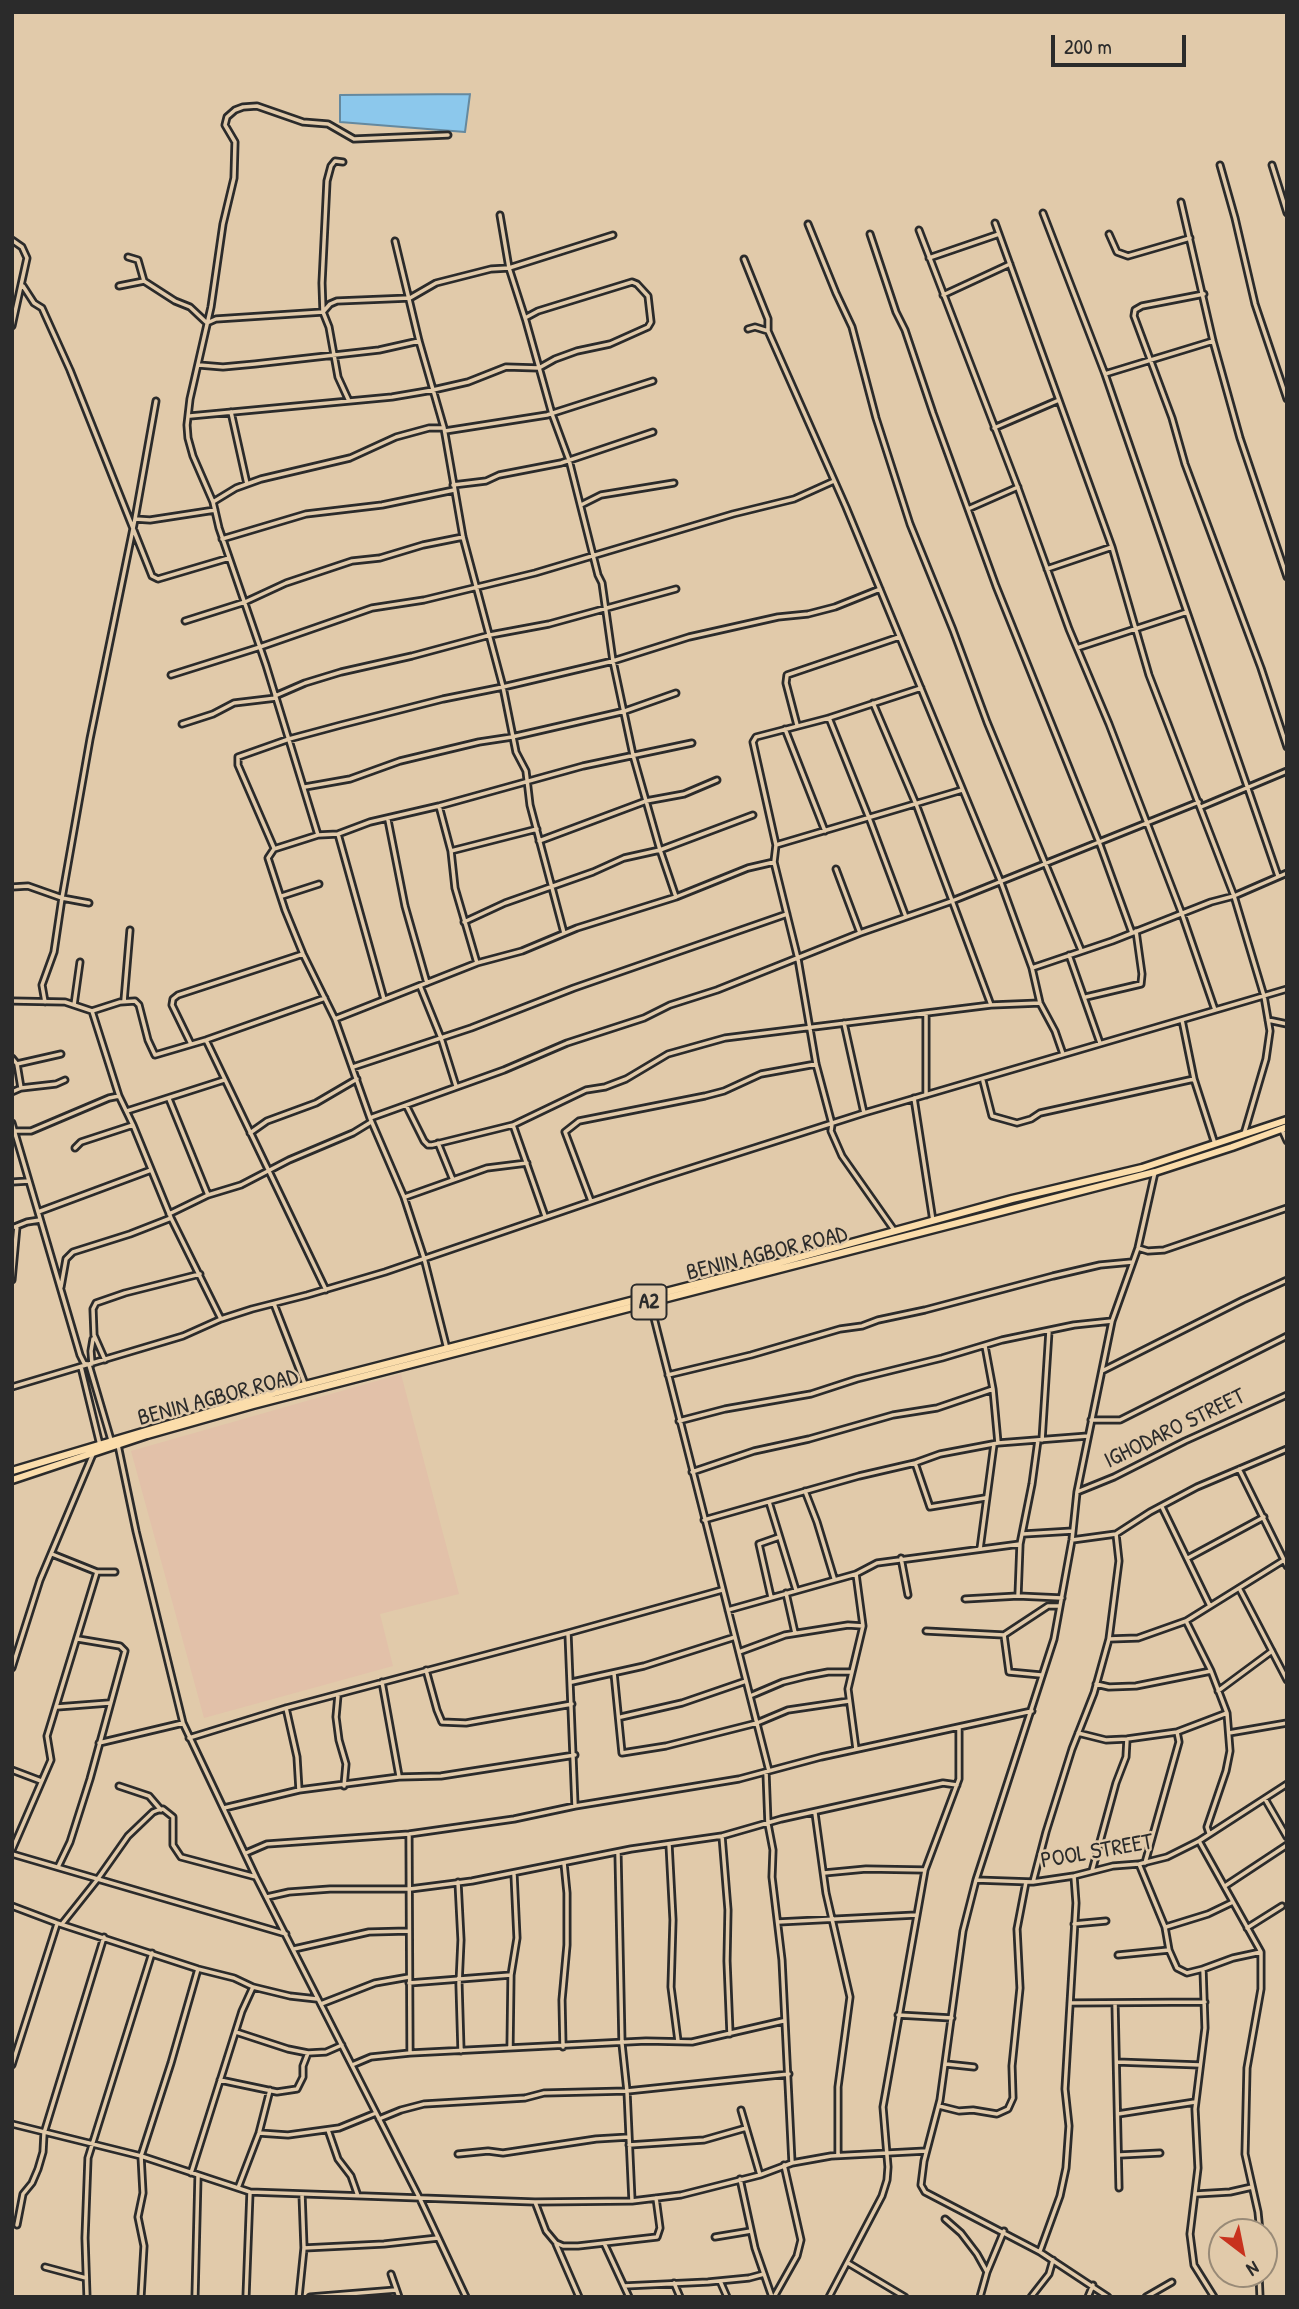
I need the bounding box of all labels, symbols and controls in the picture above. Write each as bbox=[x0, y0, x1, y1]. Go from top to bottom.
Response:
scale bar bbox=[1054, 21, 1189, 65]
text: 200 m bbox=[1064, 32, 1112, 61]
street label: BENIN AGBOR ROAD bbox=[684, 1221, 850, 1287]
road number: A2 bbox=[632, 1284, 666, 1320]
street label: BENIN AGBOR ROAD bbox=[135, 1363, 301, 1433]
street label: IGHODARO STREET bbox=[1100, 1383, 1250, 1475]
street label: POOL STREET bbox=[1039, 1829, 1155, 1875]
north arrow bbox=[1208, 2218, 1278, 2288]
text: N bbox=[1242, 2255, 1264, 2283]

